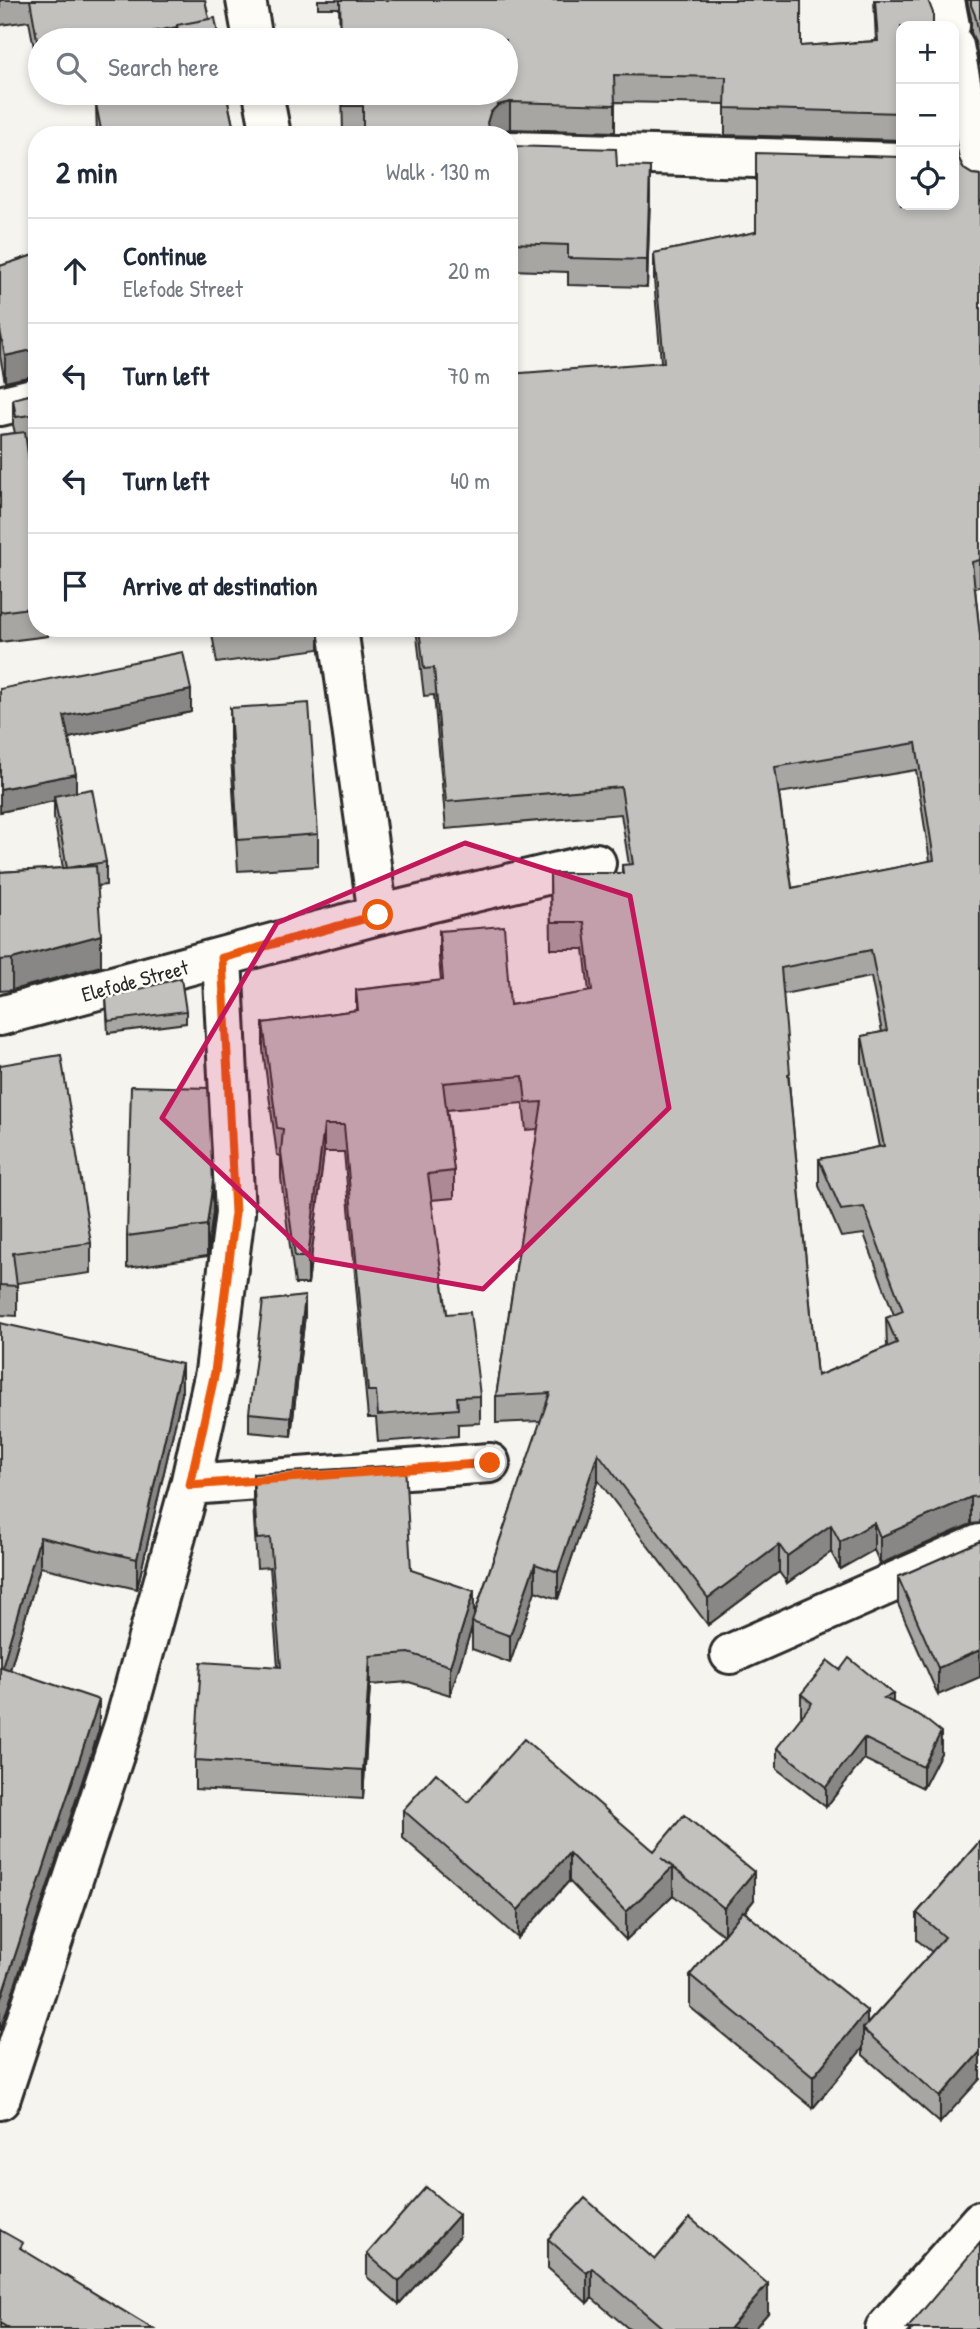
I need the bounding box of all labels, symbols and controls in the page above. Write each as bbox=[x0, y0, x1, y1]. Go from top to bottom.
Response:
map controls bbox=[896, 21, 959, 210]
button: + bbox=[896, 21, 959, 84]
search box bbox=[28, 28, 518, 105]
icon: search bbox=[52, 48, 90, 86]
text: Search here bbox=[108, 49, 219, 84]
button: − bbox=[896, 84, 959, 147]
button: locate bbox=[896, 147, 959, 210]
text: 2 min bbox=[56, 152, 118, 192]
text: Walk · 130 m bbox=[386, 156, 490, 187]
text: Continue bbox=[123, 238, 207, 273]
icon: ahead bbox=[56, 252, 94, 290]
text: 20 m bbox=[448, 255, 490, 286]
text: Elefode Street bbox=[123, 273, 243, 304]
icon: left bbox=[56, 357, 94, 395]
text: Turn left bbox=[123, 358, 209, 393]
text: 70 m bbox=[447, 360, 490, 391]
icon: left bbox=[56, 462, 94, 500]
text: Turn left bbox=[123, 463, 209, 498]
text: 40 m bbox=[450, 465, 490, 496]
icon: arrive bbox=[56, 567, 94, 605]
text: Arrive at destination bbox=[123, 568, 318, 603]
route start bbox=[362, 899, 393, 930]
street label: Elefode Street bbox=[78, 952, 192, 1009]
route end bbox=[474, 1447, 505, 1478]

